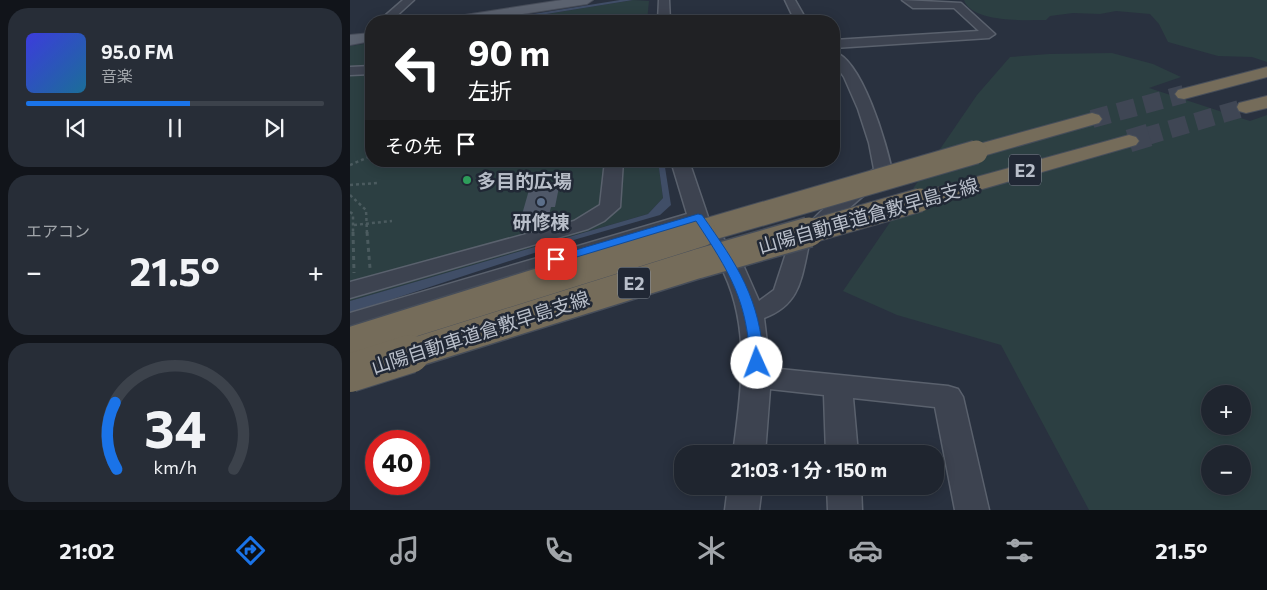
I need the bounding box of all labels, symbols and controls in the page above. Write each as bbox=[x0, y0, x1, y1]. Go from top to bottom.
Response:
text: 90 m bbox=[468, 30, 550, 73]
icon: left bbox=[385, 35, 450, 100]
text: 95.0 FM bbox=[101, 40, 174, 63]
text: 音楽 bbox=[101, 66, 133, 85]
text: 左折 bbox=[468, 77, 512, 104]
icon: previous bbox=[62, 114, 90, 142]
icon: pause bbox=[161, 114, 189, 142]
icon: next bbox=[260, 114, 288, 142]
icon: arrive bbox=[452, 130, 480, 158]
text: その先 bbox=[385, 134, 442, 157]
road number: E2 bbox=[1009, 154, 1041, 186]
place label: 多目的広場 bbox=[477, 169, 572, 192]
street label: 山陽自動車道倉敷早島支線 bbox=[755, 173, 981, 257]
marker: 多目的広場 bbox=[461, 174, 473, 186]
marker: 研修棟 bbox=[535, 196, 547, 208]
place label: 研修棟 bbox=[512, 210, 570, 233]
text: エアコン bbox=[26, 221, 90, 240]
pin bbox=[535, 238, 577, 280]
icon: arrive bbox=[542, 245, 570, 273]
text: 21.5° bbox=[130, 247, 220, 294]
text: − bbox=[26, 254, 42, 288]
text: + bbox=[308, 254, 324, 288]
road number: E2 bbox=[618, 268, 650, 298]
street label: 山陽自動車道倉敷早島支線 bbox=[368, 286, 592, 378]
position arrow bbox=[730, 336, 782, 388]
map controls bbox=[1201, 385, 1251, 495]
button: + bbox=[1201, 385, 1251, 435]
text: 34 bbox=[144, 395, 206, 459]
speed limit sign: 40 bbox=[365, 430, 430, 495]
button: − bbox=[1201, 445, 1251, 495]
text: km/h bbox=[153, 456, 197, 478]
text: 21:03 · 1 分 · 150 m bbox=[731, 458, 887, 481]
icon: directions bbox=[233, 533, 268, 568]
icon: music bbox=[387, 533, 422, 568]
icon: phone bbox=[541, 533, 576, 568]
icon: climate bbox=[694, 533, 729, 568]
icon: car bbox=[848, 533, 883, 568]
icon: filters bbox=[1002, 533, 1037, 568]
text: 21:02 bbox=[59, 537, 115, 564]
text: 21.5° bbox=[1155, 537, 1208, 564]

